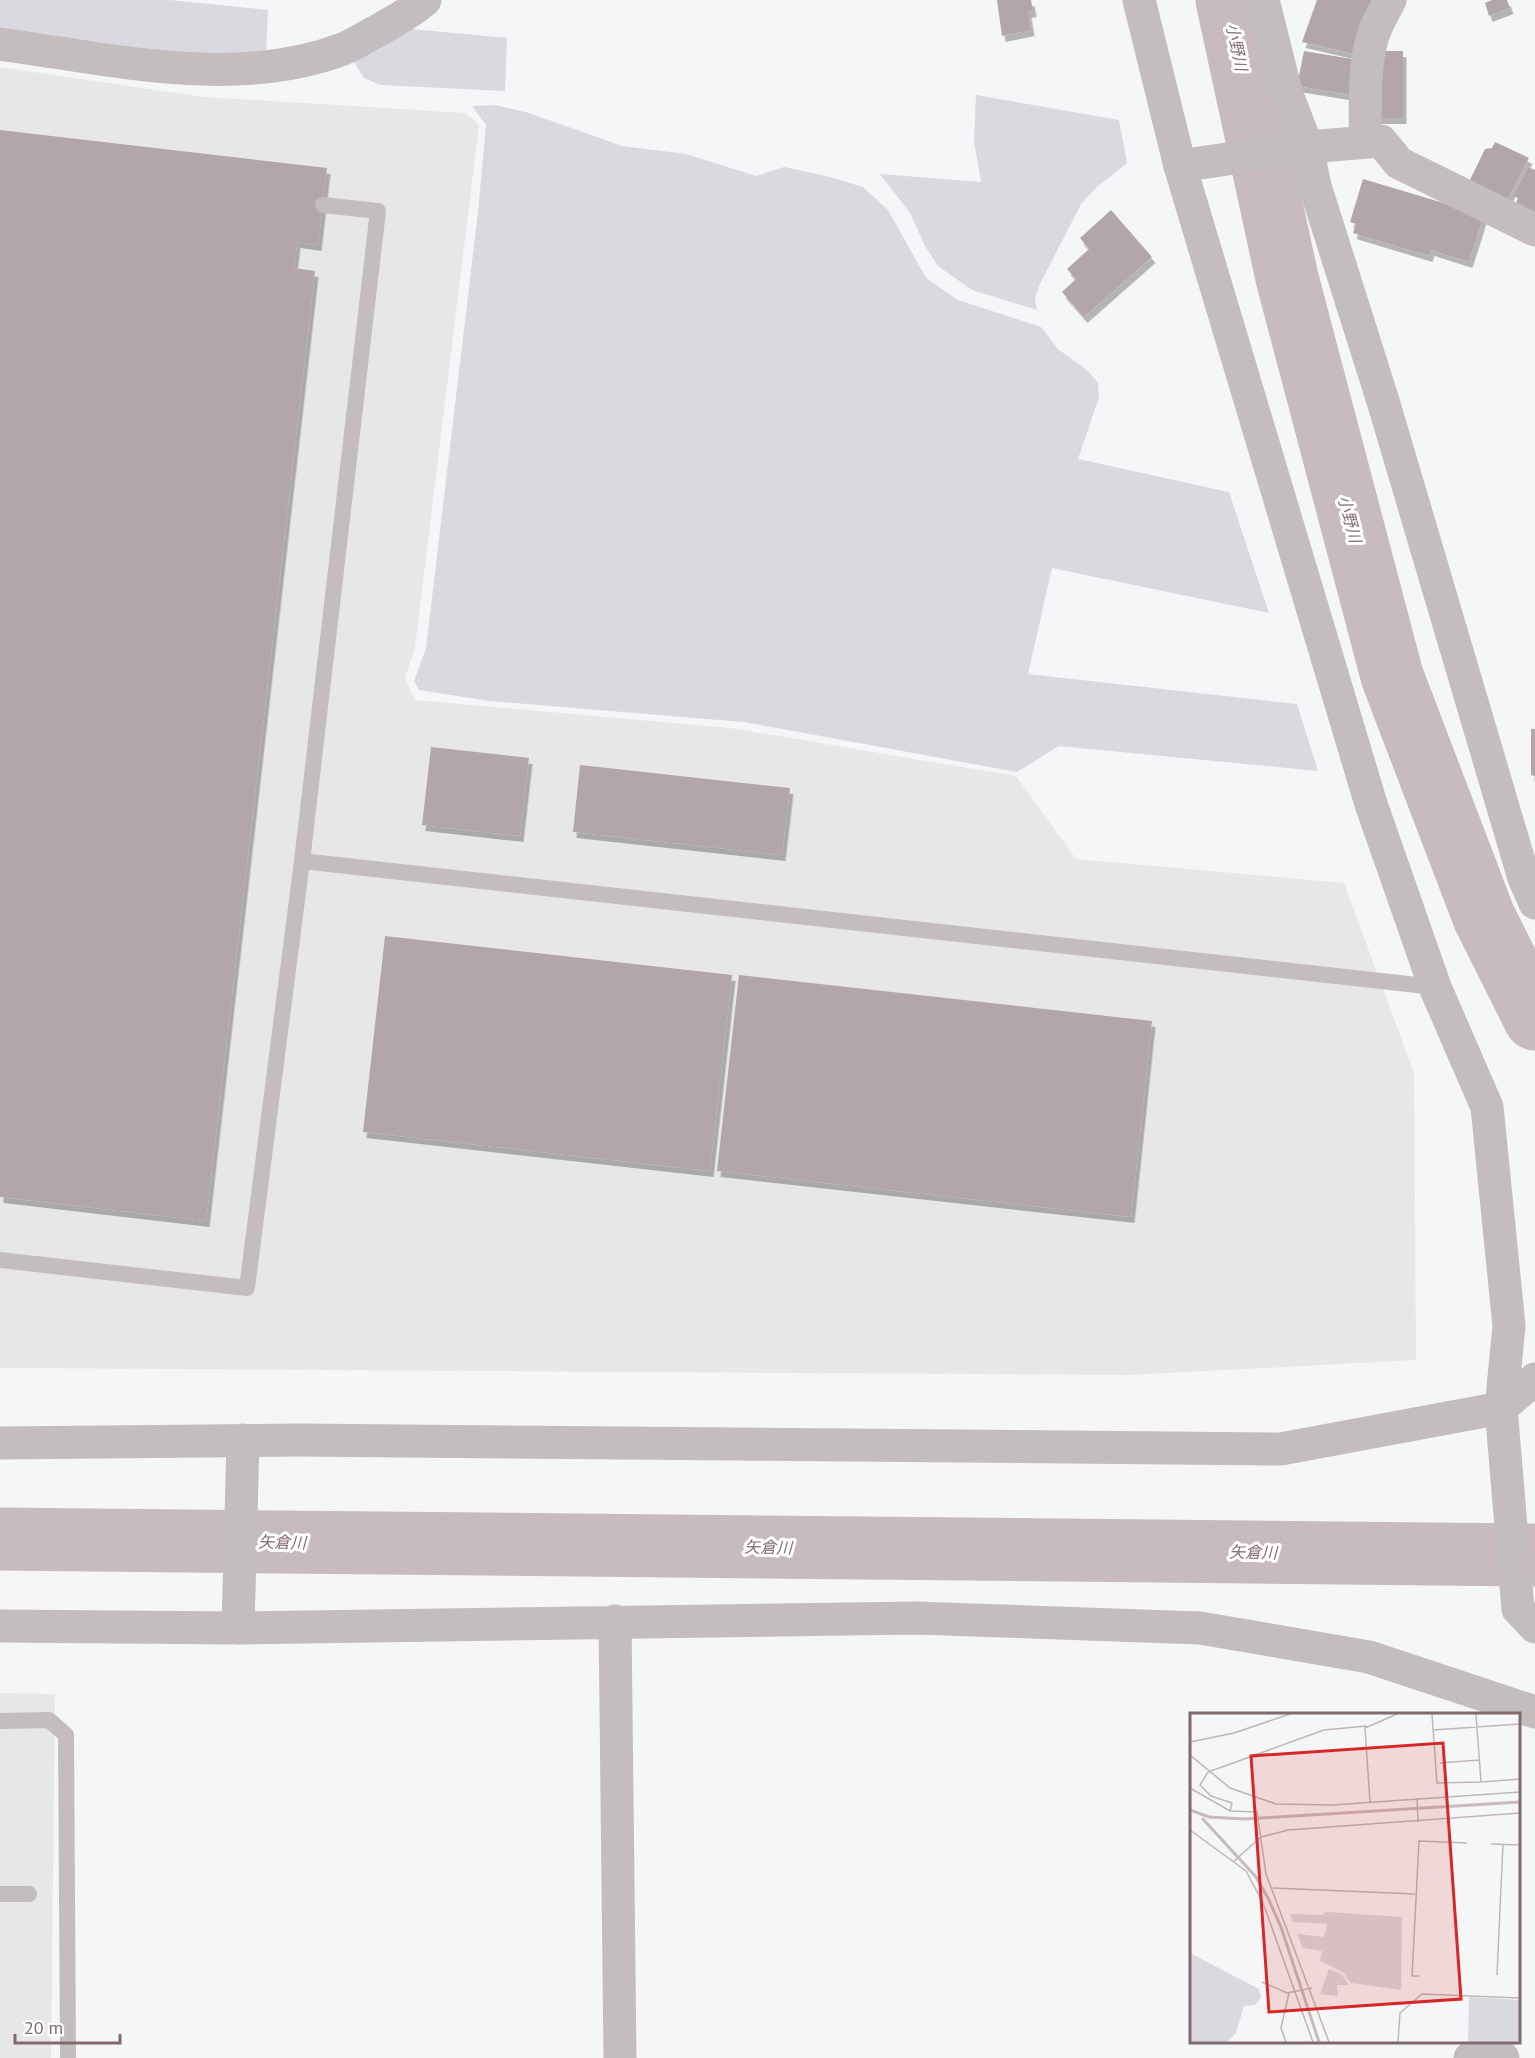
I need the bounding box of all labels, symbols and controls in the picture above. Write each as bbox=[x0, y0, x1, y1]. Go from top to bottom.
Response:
water label: 小野川 bbox=[1222, 21, 1252, 75]
water label: 小野川 bbox=[1334, 493, 1366, 547]
water label: 矢倉川 bbox=[258, 1532, 308, 1552]
water label: 矢倉川 bbox=[744, 1537, 794, 1557]
water label: 矢倉川 bbox=[1229, 1542, 1279, 1562]
inset map bbox=[1190, 1713, 1520, 2043]
scale bar bbox=[15, 2007, 120, 2045]
text: 20 m bbox=[24, 2016, 63, 2039]

